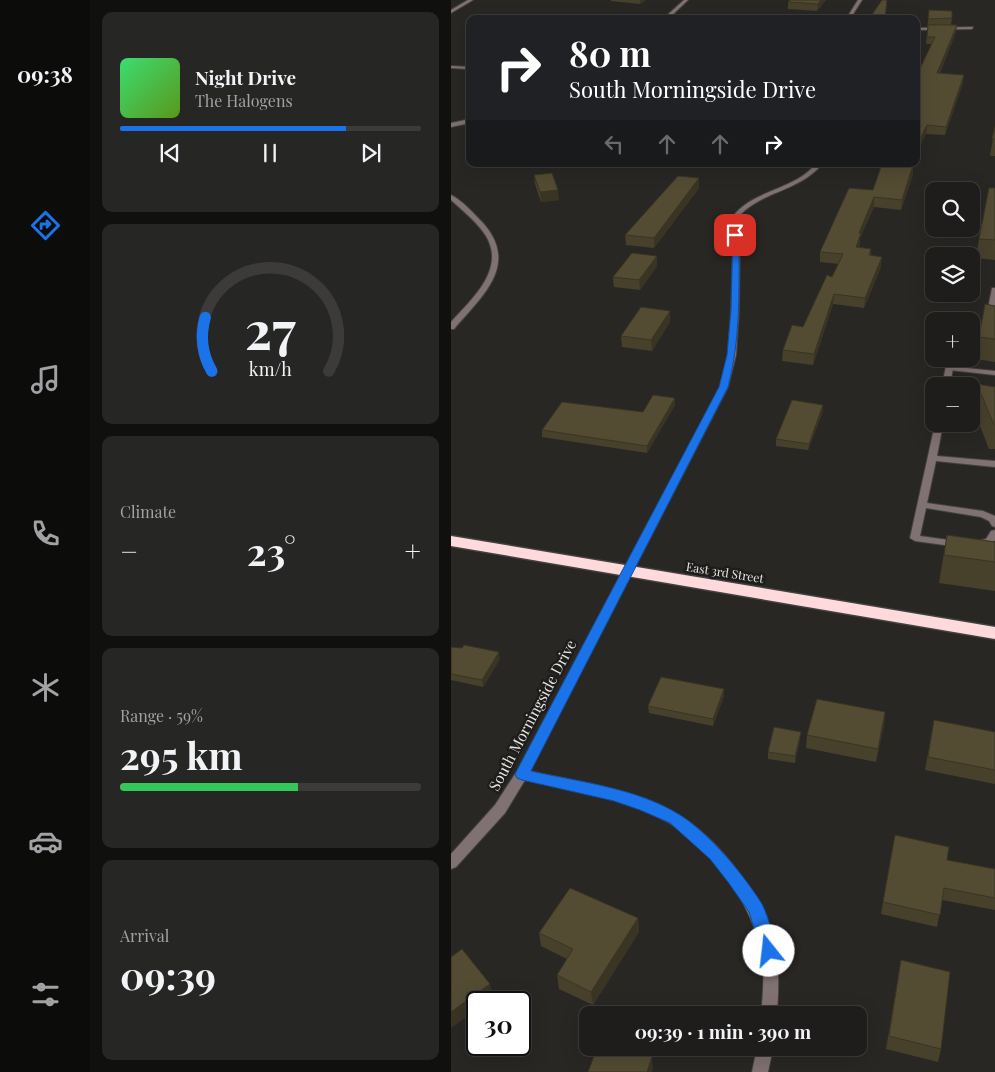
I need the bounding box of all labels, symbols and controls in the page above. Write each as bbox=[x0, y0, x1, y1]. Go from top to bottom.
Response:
text: 80 m bbox=[569, 29, 651, 76]
icon: right bbox=[486, 35, 551, 100]
text: 09:38 bbox=[17, 59, 73, 89]
text: Night Drive bbox=[195, 64, 296, 90]
text: South Morningside Drive bbox=[569, 74, 816, 104]
text: The Halogens bbox=[195, 90, 293, 111]
icon: left bbox=[600, 130, 628, 158]
icon: ahead bbox=[653, 130, 681, 158]
icon: ahead bbox=[706, 130, 734, 158]
icon: right bbox=[759, 130, 787, 158]
icon: previous bbox=[156, 139, 184, 167]
icon: pause bbox=[256, 139, 284, 167]
icon: next bbox=[357, 139, 385, 167]
map controls bbox=[925, 182, 980, 432]
button: search bbox=[925, 182, 980, 237]
icon: directions bbox=[28, 208, 63, 243]
pin bbox=[714, 214, 756, 256]
icon: arrive bbox=[721, 221, 749, 249]
button: layers bbox=[925, 247, 980, 302]
text: 27 bbox=[245, 294, 296, 363]
button: + bbox=[925, 312, 980, 367]
text: km/h bbox=[249, 357, 292, 380]
icon: music bbox=[28, 362, 63, 397]
button: − bbox=[925, 377, 980, 432]
text: Climate bbox=[120, 501, 176, 522]
icon: phone bbox=[28, 516, 63, 551]
text: 23° bbox=[247, 525, 296, 576]
text: − bbox=[120, 532, 138, 569]
text: + bbox=[405, 532, 421, 569]
street label: East 3rd Street bbox=[685, 558, 766, 586]
street label: South Morningside Drive bbox=[484, 636, 580, 794]
icon: climate bbox=[28, 670, 63, 705]
text: Range · 59% bbox=[120, 705, 203, 726]
text: 295 km bbox=[120, 729, 243, 780]
icon: car bbox=[28, 824, 63, 859]
position arrow bbox=[742, 924, 794, 976]
text: Arrival bbox=[120, 925, 169, 946]
text: 09:39 bbox=[120, 949, 216, 1000]
icon: filters bbox=[28, 977, 63, 1012]
speed limit sign: 30 bbox=[466, 991, 531, 1056]
text: 09:39 · 1 min · 390 m bbox=[635, 1018, 811, 1044]

